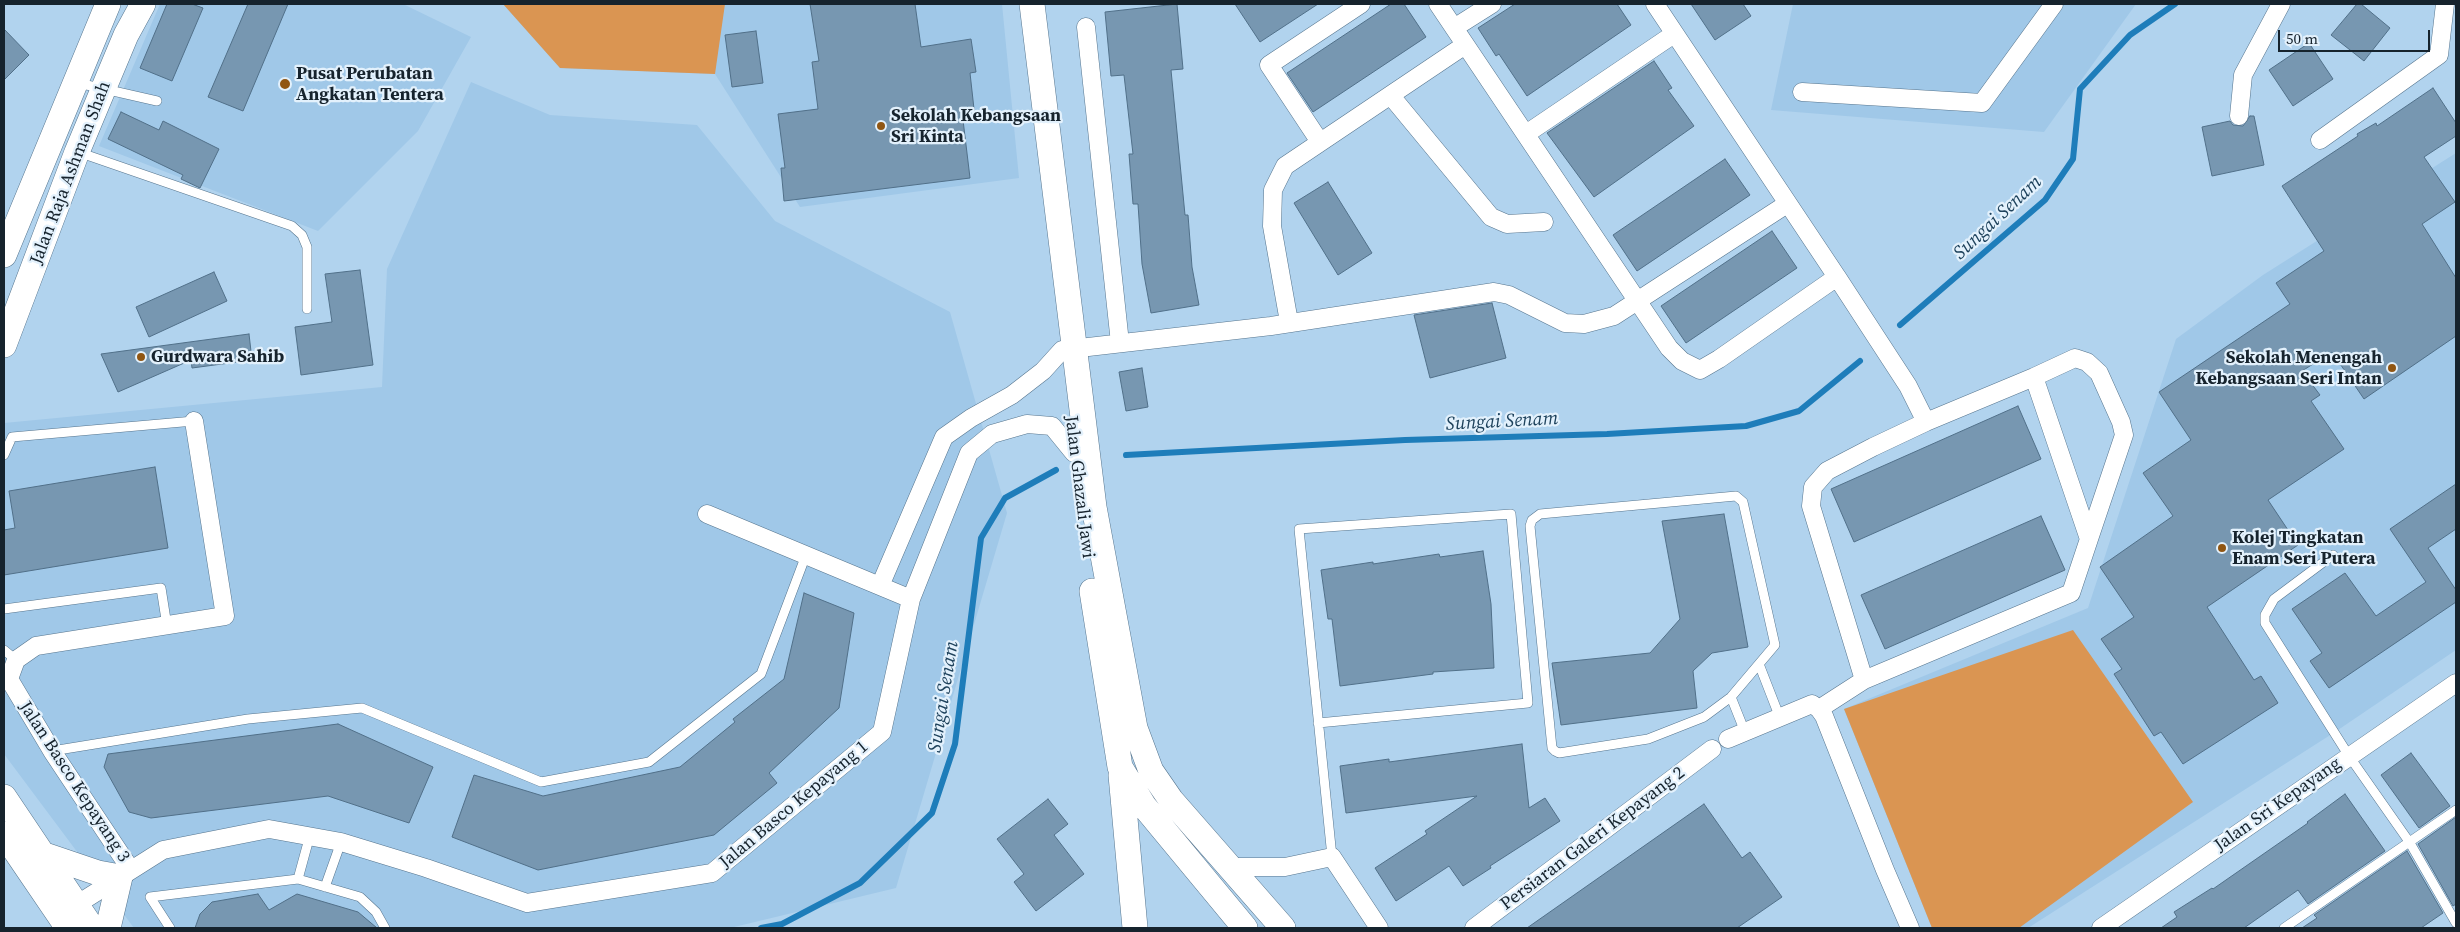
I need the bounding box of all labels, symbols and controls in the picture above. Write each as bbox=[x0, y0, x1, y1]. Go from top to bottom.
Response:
scale bar bbox=[2280, 20, 2432, 52]
text: 50 m bbox=[2286, 28, 2318, 49]
place label: Pusat Perubatan Angkatan Tentera bbox=[296, 63, 444, 106]
marker: Pusat Perubatan Angkatan Tentera bbox=[278, 77, 292, 91]
street label: Jalan Raja Ashman Shah bbox=[26, 78, 116, 268]
place label: Sekolah Kebangsaan Sri Kinta bbox=[891, 105, 1061, 148]
marker: Sekolah Kebangsaan Sri Kinta bbox=[875, 120, 887, 132]
water label: Sungai Senam bbox=[1949, 171, 2047, 265]
place label: Gurdwara Sahib bbox=[151, 346, 284, 368]
place label: Sekolah Menengah Kebangsaan Seri Intan bbox=[2195, 347, 2382, 389]
marker: Gurdwara Sahib bbox=[135, 351, 147, 363]
marker: Sekolah Menengah Kebangsaan Seri Intan bbox=[2386, 362, 2398, 374]
water label: Sungai Senam bbox=[1445, 408, 1559, 436]
street label: Jalan Ghazali Jawi bbox=[1060, 414, 1098, 560]
place label: Kolej Tingkatan Enam Seri Putera bbox=[2232, 527, 2376, 570]
marker: Kolej Tingkatan Enam Seri Putera bbox=[2216, 542, 2228, 554]
water label: Sungai Senam bbox=[924, 640, 964, 754]
street label: Jalan Basco Kepayang 3 bbox=[14, 697, 134, 867]
street label: Jalan Basco Kepayang 1 bbox=[715, 736, 873, 874]
street label: Jalan Sri Kepayang bbox=[2211, 753, 2345, 857]
street label: Persiaran Galeri Kepayang 2 bbox=[1496, 763, 1690, 915]

